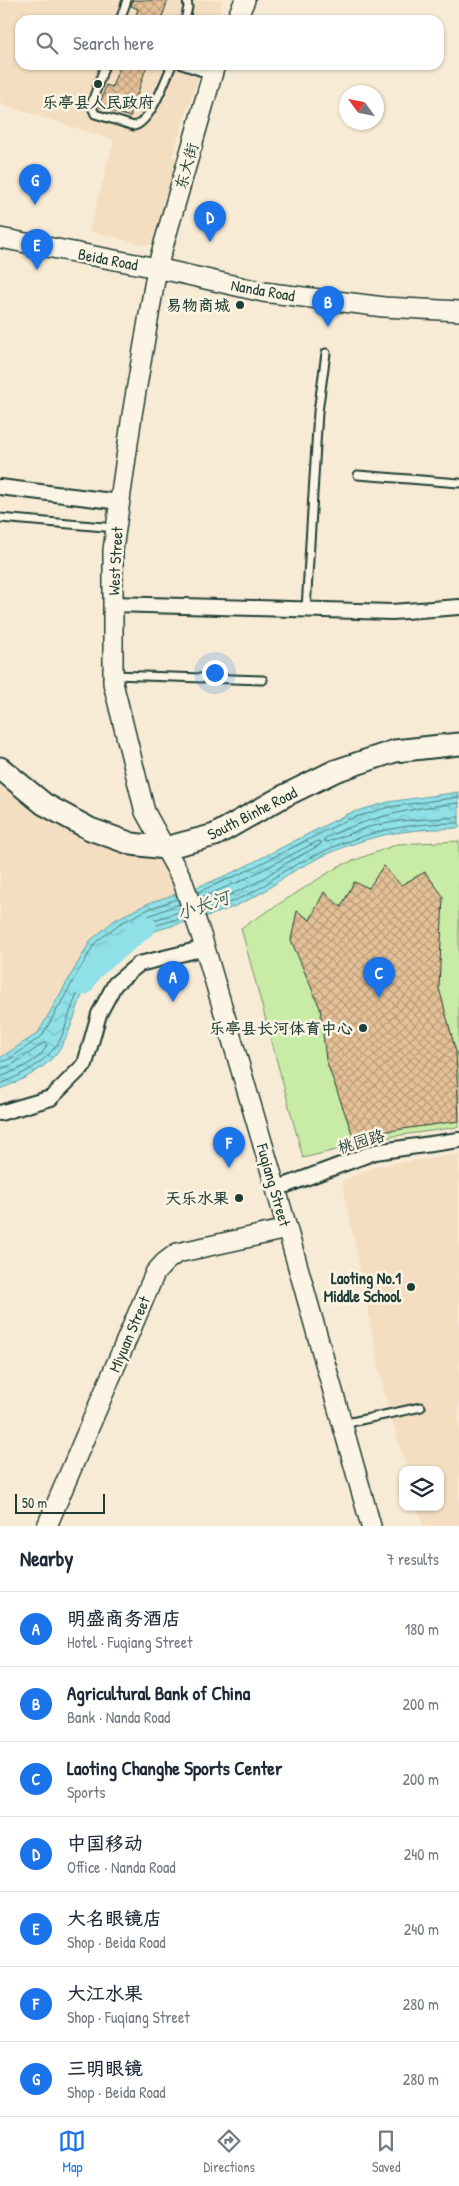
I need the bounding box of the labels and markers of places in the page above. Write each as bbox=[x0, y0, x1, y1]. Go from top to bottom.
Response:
marker: 乐亭县人民政府 bbox=[92, 78, 104, 90]
place label: 乐亭县人民政府 bbox=[42, 91, 154, 113]
pin: G bbox=[19, 164, 51, 205]
pin: D bbox=[194, 201, 226, 242]
pin: E bbox=[21, 229, 53, 270]
pin: B bbox=[312, 286, 344, 327]
place label: 易物商城 bbox=[166, 294, 230, 316]
marker: 易物商城 bbox=[234, 299, 246, 311]
pin: C bbox=[363, 957, 395, 998]
pin: A bbox=[157, 961, 189, 1002]
place label: 乐亭县长河体育中心 bbox=[209, 1017, 353, 1039]
marker: 乐亭县长河体育中心 bbox=[357, 1022, 369, 1034]
pin: F bbox=[213, 1127, 245, 1168]
place label: 天乐水果 bbox=[165, 1187, 229, 1209]
marker: 天乐水果 bbox=[233, 1192, 245, 1204]
place label: Laoting No.1 Middle School bbox=[324, 1267, 402, 1307]
marker: Laoting No.1 Middle School bbox=[405, 1281, 417, 1293]

